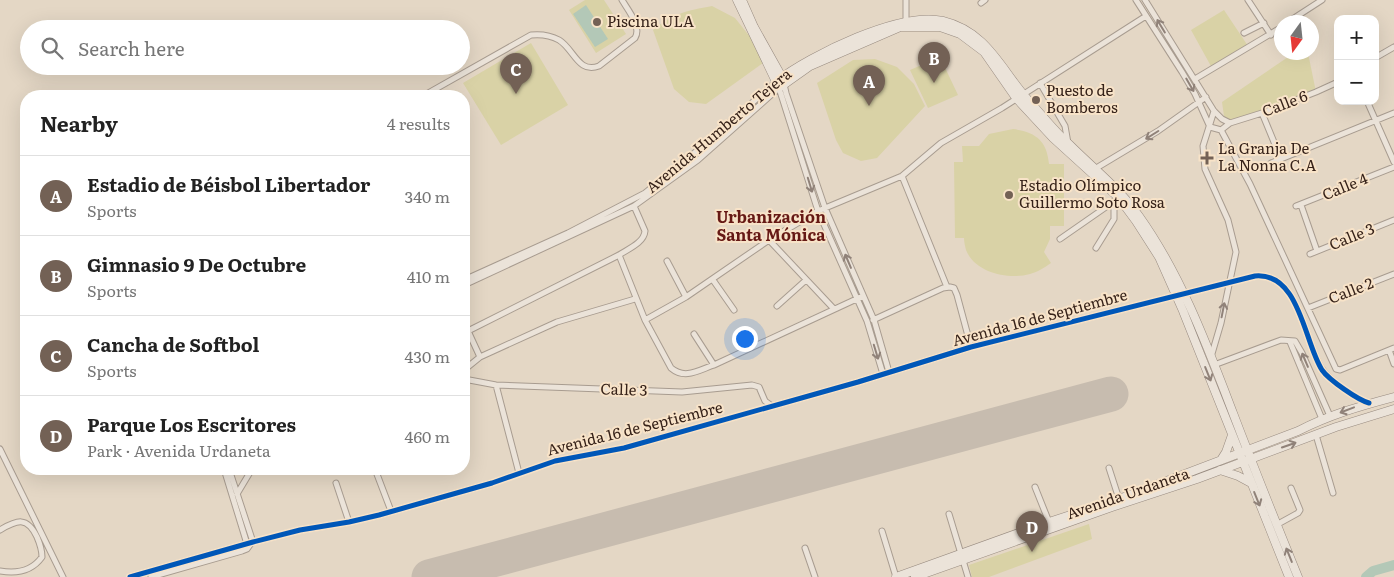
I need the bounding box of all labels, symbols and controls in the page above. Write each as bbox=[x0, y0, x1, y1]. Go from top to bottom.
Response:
place label: Piscina ULA bbox=[607, 9, 694, 32]
north arrow bbox=[1274, 15, 1319, 60]
map controls bbox=[1334, 15, 1379, 105]
button: + bbox=[1334, 15, 1379, 60]
marker: Piscina ULA bbox=[591, 16, 603, 28]
search box bbox=[20, 20, 470, 75]
one-way arrow bbox=[1156, 20, 1166, 34]
icon: search bbox=[38, 34, 66, 62]
text: Search here bbox=[78, 34, 185, 62]
pin: B bbox=[918, 42, 950, 83]
pin: C bbox=[500, 53, 532, 94]
button: − bbox=[1334, 60, 1379, 105]
street label: Avenida Humberto Tejera bbox=[640, 61, 797, 198]
pin: A bbox=[853, 65, 885, 106]
place label: Puesto de Bomberos bbox=[1046, 78, 1118, 118]
one-way arrow bbox=[1186, 78, 1196, 92]
street label: Calle 6 bbox=[1258, 83, 1311, 122]
marker: Puesto de Bomberos bbox=[1030, 94, 1042, 106]
text: Nearby bbox=[40, 107, 118, 138]
text: 4 results bbox=[387, 111, 450, 135]
one-way arrow bbox=[1145, 130, 1159, 140]
place label: La Granja De La Nonna C.A bbox=[1218, 136, 1316, 176]
marker: La Granja De La Nonna C.A bbox=[1200, 151, 1214, 165]
street label: Calle 4 bbox=[1318, 166, 1371, 205]
text: Estadio de Béisbol Libertador bbox=[87, 170, 370, 198]
place label: Estadio Olímpico Guillermo Soto Rosa bbox=[1019, 173, 1166, 213]
one-way arrow bbox=[806, 176, 816, 192]
text: A bbox=[50, 184, 62, 208]
text: 340 m bbox=[405, 184, 450, 208]
marker: Estadio Olímpico Guillermo Soto Rosa bbox=[1003, 189, 1015, 201]
text: Sports bbox=[87, 198, 137, 222]
district label: Urbanización Santa Mónica bbox=[716, 204, 826, 246]
street label: Calle 3 bbox=[1325, 216, 1378, 255]
text: Gimnasio 9 De Octubre bbox=[87, 250, 306, 278]
one-way arrow bbox=[842, 254, 852, 269]
text: B bbox=[50, 264, 62, 288]
text: 410 m bbox=[407, 264, 450, 288]
street label: Calle 2 bbox=[1325, 270, 1377, 309]
text: Sports bbox=[87, 278, 137, 302]
street label: Avenida 16 de Septiembre bbox=[950, 282, 1130, 351]
one-way arrow bbox=[1219, 302, 1228, 318]
your location bbox=[732, 326, 758, 352]
text: Cancha de Softbol bbox=[87, 330, 259, 358]
one-way arrow bbox=[872, 343, 882, 359]
text: C bbox=[50, 344, 62, 368]
text: 430 m bbox=[405, 344, 450, 368]
one-way arrow bbox=[1300, 353, 1310, 368]
text: Sports bbox=[87, 358, 137, 382]
one-way arrow bbox=[1204, 366, 1213, 381]
street label: Calle 3 bbox=[600, 376, 648, 401]
street label: Avenida 16 de Septiembre bbox=[544, 395, 725, 460]
one-way arrow bbox=[1340, 406, 1355, 415]
text: Parque Los Escritores bbox=[87, 410, 296, 438]
text: D bbox=[50, 424, 62, 448]
text: 460 m bbox=[405, 424, 450, 448]
text: Park · Avenida Urdaneta bbox=[87, 438, 271, 462]
one-way arrow bbox=[1280, 440, 1296, 449]
street label: Avenida Urdaneta bbox=[1063, 461, 1193, 524]
one-way arrow bbox=[1253, 491, 1263, 506]
pin: D bbox=[1016, 511, 1048, 552]
one-way arrow bbox=[1283, 548, 1293, 563]

